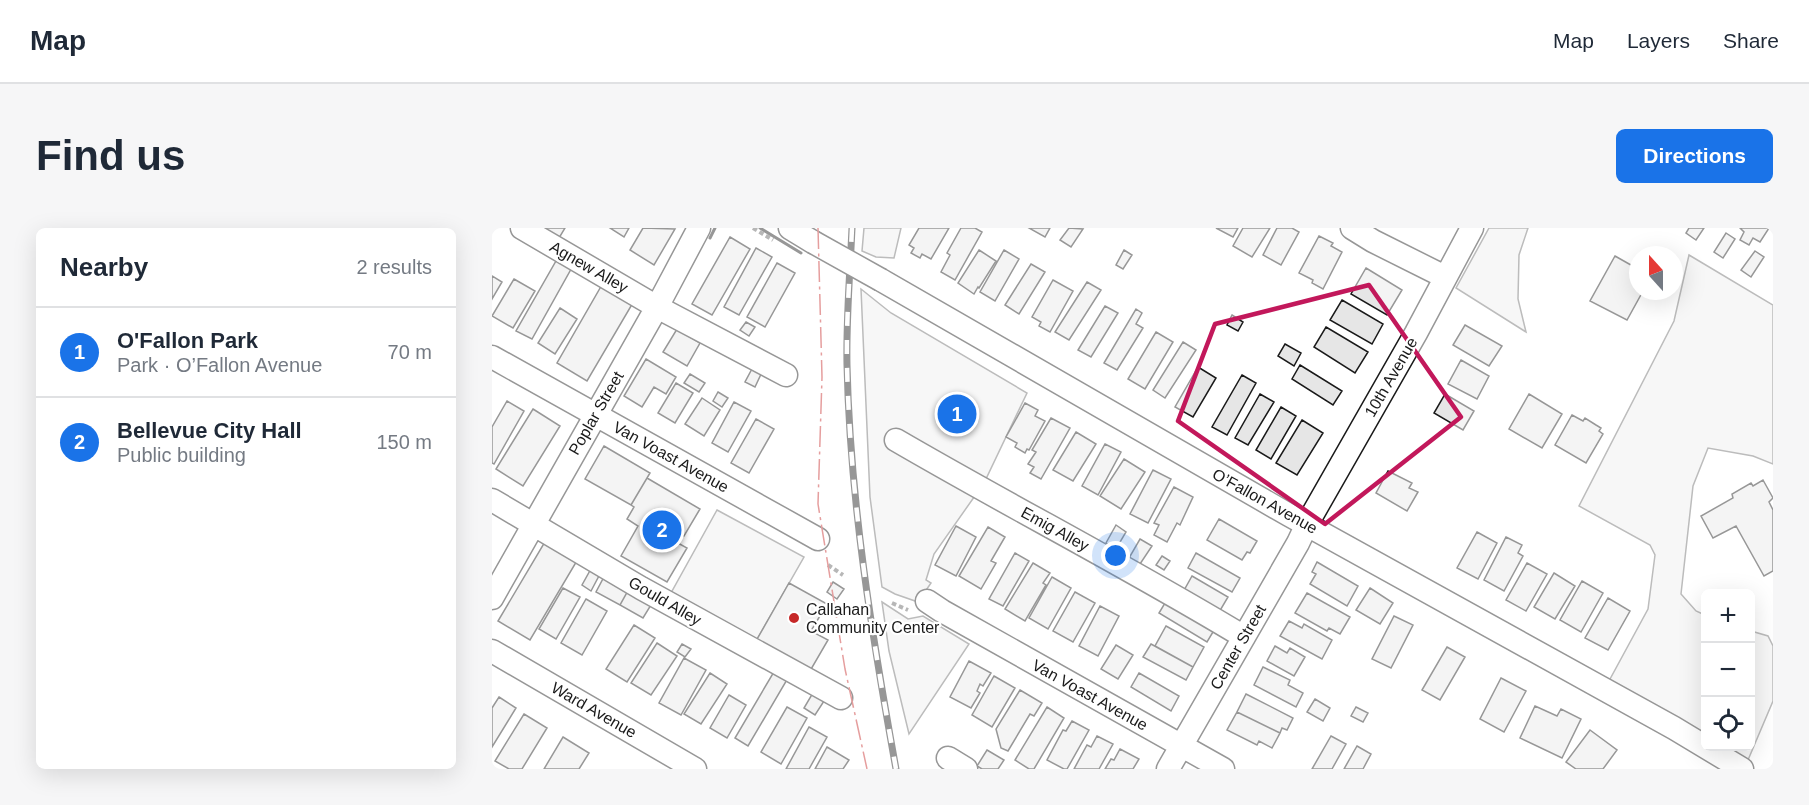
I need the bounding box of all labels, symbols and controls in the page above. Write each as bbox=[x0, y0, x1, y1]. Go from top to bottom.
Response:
text: Map bbox=[30, 25, 86, 56]
text: Map bbox=[1553, 29, 1594, 52]
text: Layers bbox=[1627, 29, 1690, 52]
text: Share bbox=[1723, 29, 1779, 52]
button: Directions bbox=[1616, 129, 1773, 183]
text: Find us bbox=[36, 132, 185, 179]
street label: Agnew Alley bbox=[547, 238, 631, 296]
north arrow bbox=[1629, 246, 1683, 300]
text: Nearby bbox=[60, 252, 148, 282]
text: 2 results bbox=[356, 256, 432, 278]
text: O'Fallon Park bbox=[117, 328, 258, 353]
street label: 10th Avenue bbox=[1361, 334, 1421, 420]
text: 1 bbox=[74, 341, 85, 363]
text: 70 m bbox=[388, 341, 432, 363]
text: Park · O’Fallon Avenue bbox=[117, 354, 322, 376]
street label: Poplar Street bbox=[565, 368, 627, 458]
pin: 1 bbox=[938, 392, 976, 436]
text: Bellevue City Hall bbox=[117, 418, 302, 443]
street label: Van Voast Avenue bbox=[610, 418, 732, 496]
text: 2 bbox=[74, 431, 85, 453]
text: 150 m bbox=[376, 431, 432, 453]
text: Public building bbox=[117, 444, 246, 466]
street label: O’Fallon Avenue bbox=[1210, 465, 1320, 537]
street label: Emig Alley bbox=[1018, 503, 1092, 555]
pin: 2 bbox=[642, 508, 682, 552]
your location bbox=[1101, 541, 1130, 570]
street label: Gould Alley bbox=[626, 573, 704, 629]
map controls bbox=[1701, 589, 1755, 751]
button: + bbox=[1701, 589, 1755, 643]
place label: Callahan Community Center bbox=[806, 601, 940, 636]
street label: Center Street bbox=[1207, 601, 1269, 692]
marker: Callahan Community Center bbox=[787, 611, 801, 625]
button: − bbox=[1701, 643, 1755, 697]
street label: Van Voast Avenue bbox=[1029, 656, 1151, 734]
street label: Ward Avenue bbox=[549, 679, 640, 741]
button: locate bbox=[1701, 697, 1755, 751]

